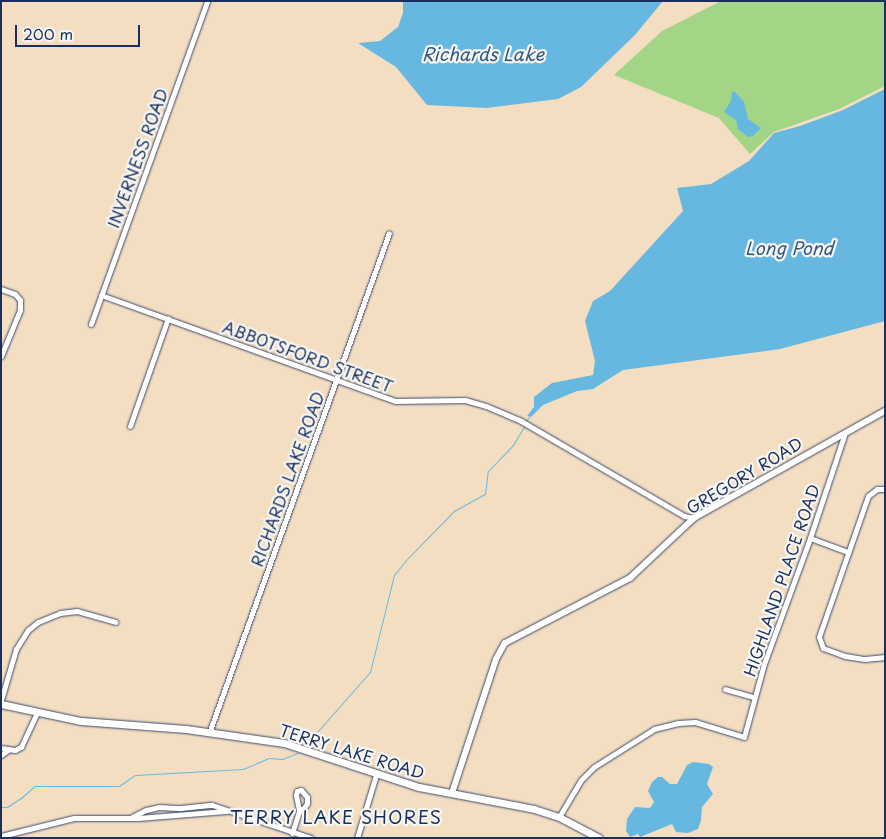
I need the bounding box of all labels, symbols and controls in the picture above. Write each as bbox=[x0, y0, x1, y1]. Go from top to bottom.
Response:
scale bar bbox=[18, 15, 142, 47]
text: 200 m bbox=[23, 22, 73, 45]
water label: Richards Lake bbox=[422, 43, 544, 65]
street label: INVERNESS ROAD bbox=[103, 86, 171, 230]
water label: Long Pond bbox=[745, 237, 833, 259]
street label: ABBOTSFORD STREET bbox=[220, 316, 396, 396]
street label: RICHARDS LAKE ROAD bbox=[246, 388, 328, 570]
street label: GREGORY ROAD bbox=[682, 433, 806, 517]
street label: HIGHLAND PLACE ROAD bbox=[739, 482, 823, 678]
street label: TERRY LAKE ROAD bbox=[276, 719, 428, 783]
district label: TERRY LAKE SHORES bbox=[229, 806, 443, 828]

